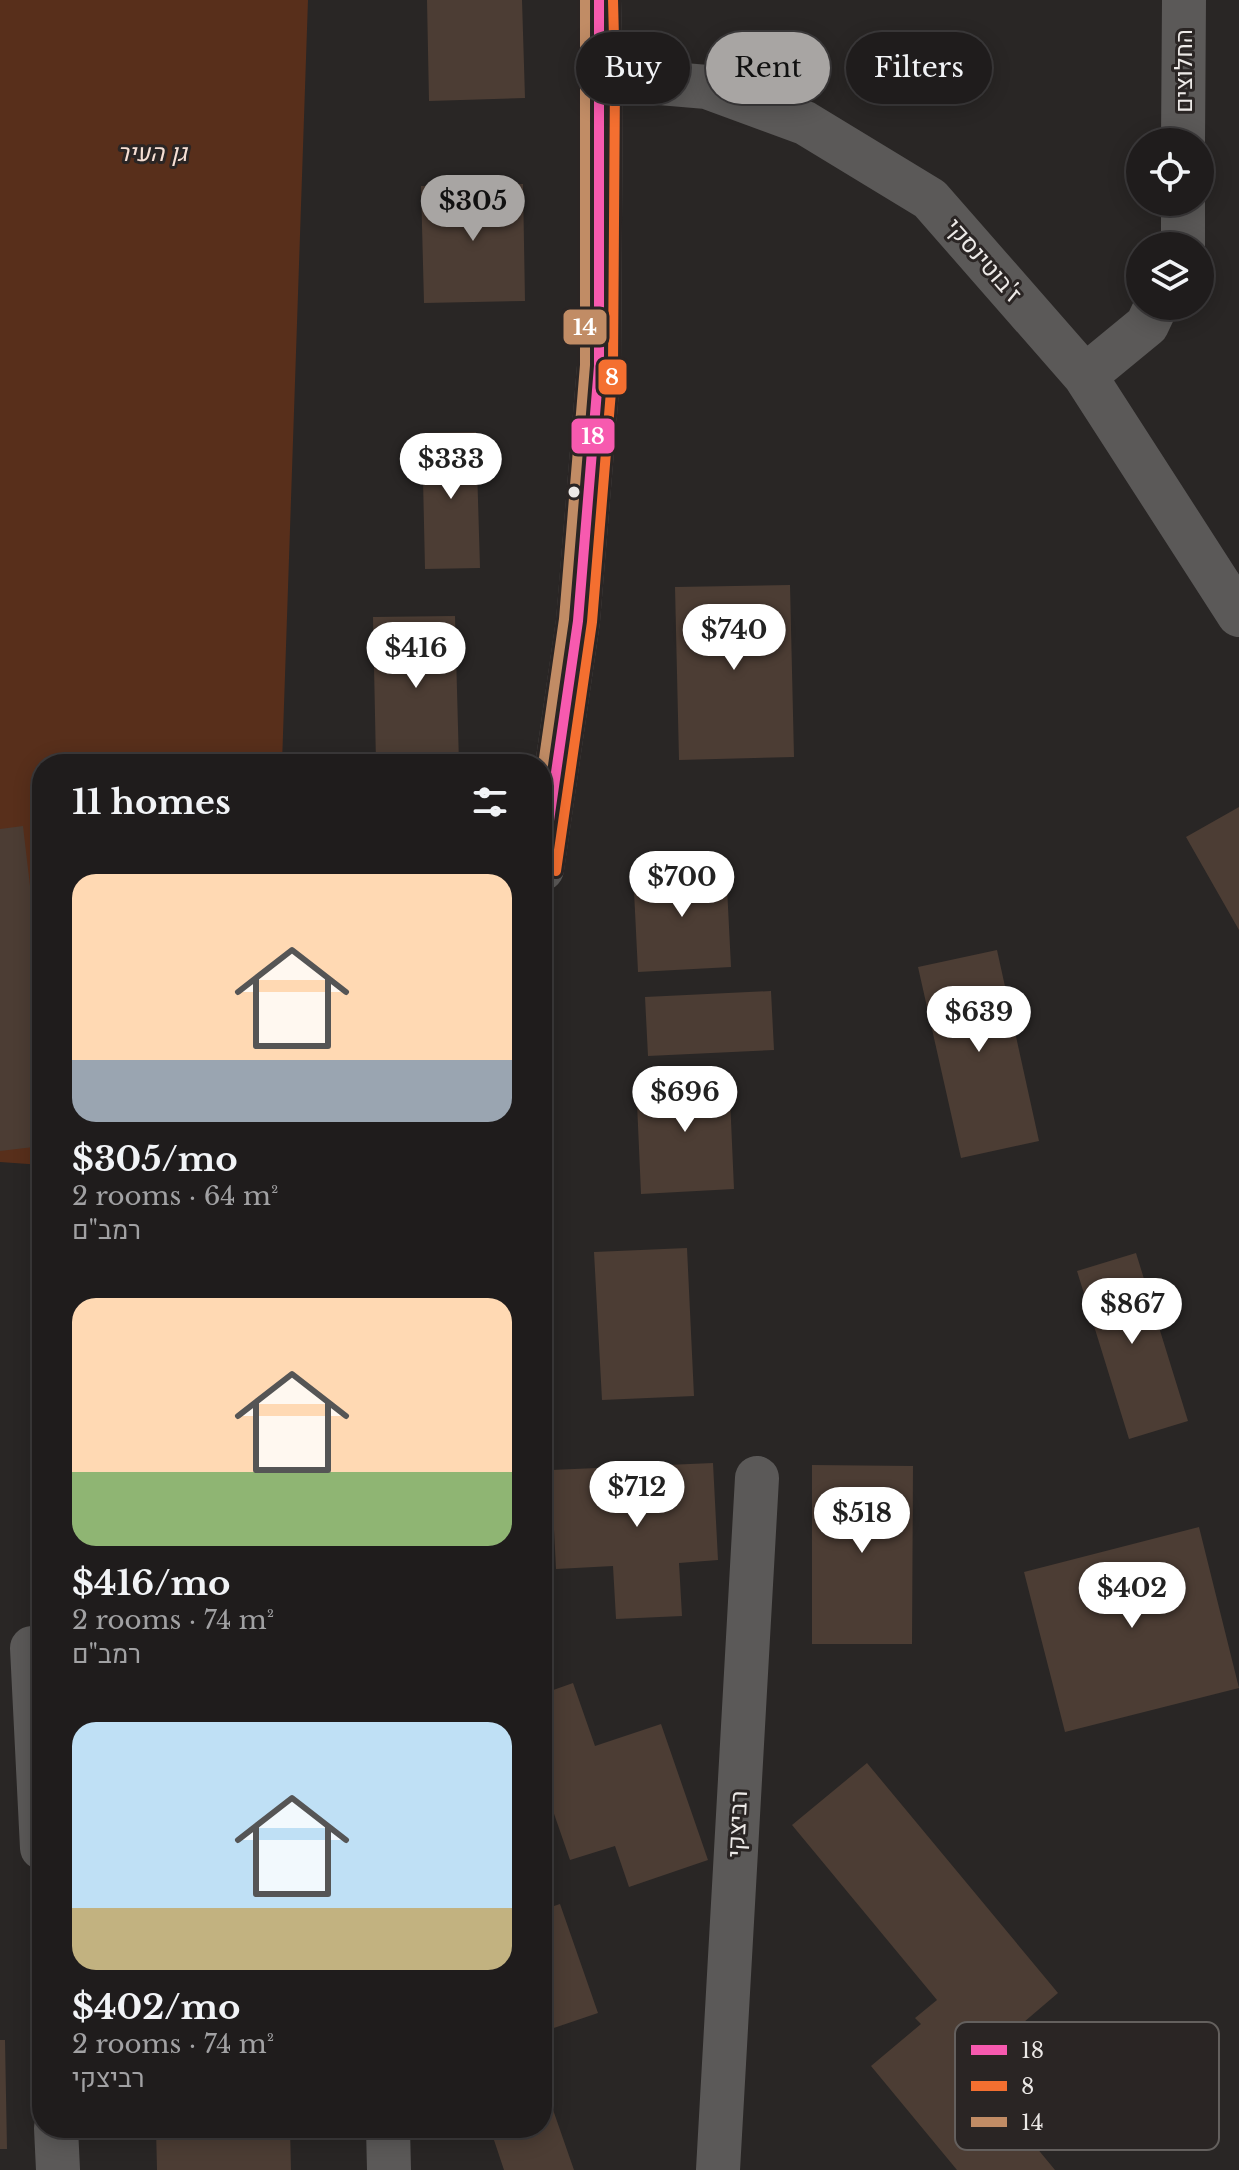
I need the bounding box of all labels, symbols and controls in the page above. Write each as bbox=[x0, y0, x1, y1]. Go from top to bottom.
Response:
street label: החלוצים bbox=[1169, 29, 1198, 113]
chip: Buy bbox=[576, 32, 690, 104]
chip: Rent bbox=[706, 32, 830, 104]
chip: Filters bbox=[846, 32, 992, 104]
map controls bbox=[1126, 128, 1214, 320]
button: locate bbox=[1126, 128, 1214, 216]
park label: גן העיר bbox=[117, 138, 189, 167]
pin: $305 bbox=[426, 175, 520, 243]
text: $305 bbox=[439, 185, 507, 217]
street label: ז'בוטינסקי bbox=[940, 212, 1028, 308]
button: layers bbox=[1126, 232, 1214, 320]
line badge: 14 bbox=[562, 308, 608, 346]
text: 14 bbox=[573, 314, 597, 341]
line badge: 8 bbox=[597, 358, 628, 396]
text: 8 bbox=[605, 364, 619, 391]
line badge: 18 bbox=[570, 417, 616, 455]
text: 18 bbox=[581, 423, 605, 450]
pin: $333 bbox=[404, 433, 498, 501]
text: $333 bbox=[418, 443, 484, 475]
unlabelled marker bbox=[566, 484, 582, 500]
pin: $740 bbox=[687, 604, 781, 672]
text: $740 bbox=[701, 614, 767, 646]
pin: $416 bbox=[369, 622, 463, 690]
text: $416 bbox=[385, 632, 447, 664]
icon: filters bbox=[468, 780, 512, 824]
text: 11 homes bbox=[72, 781, 231, 823]
pin: $700 bbox=[635, 851, 729, 919]
text: $700 bbox=[647, 861, 717, 893]
icon: home bbox=[220, 926, 364, 1070]
pin: $639 bbox=[932, 986, 1026, 1054]
text: $639 bbox=[945, 996, 1013, 1028]
pin: $696 bbox=[638, 1066, 732, 1134]
text: $696 bbox=[650, 1076, 720, 1108]
text: $305/mo bbox=[72, 1138, 238, 1180]
text: 2 rooms · 64 m² bbox=[72, 1180, 278, 1212]
text: רמב"ם bbox=[72, 1214, 141, 1246]
pin: $867 bbox=[1085, 1278, 1179, 1346]
text: $867 bbox=[1100, 1288, 1164, 1320]
icon: home bbox=[220, 1350, 364, 1494]
pin: $712 bbox=[590, 1461, 684, 1529]
text: $712 bbox=[608, 1471, 667, 1503]
pin: $518 bbox=[815, 1487, 909, 1555]
text: $518 bbox=[832, 1497, 892, 1529]
text: $416/mo bbox=[72, 1562, 230, 1604]
pin: $402 bbox=[1085, 1562, 1179, 1630]
text: $402 bbox=[1097, 1572, 1167, 1604]
text: 2 rooms · 74 m² bbox=[72, 1604, 274, 1636]
text: רמב"ם bbox=[72, 1638, 141, 1670]
icon: home bbox=[220, 1774, 364, 1918]
street label: רביצקי bbox=[721, 1790, 753, 1858]
text: $402/mo bbox=[72, 1986, 241, 2028]
legend bbox=[955, 2022, 1219, 2150]
text: 2 rooms · 74 m² bbox=[72, 2028, 274, 2060]
text: 18 bbox=[1021, 2037, 1044, 2064]
text: רביצקי bbox=[72, 2062, 145, 2094]
text: 8 bbox=[1021, 2073, 1034, 2100]
text: 14 bbox=[1021, 2109, 1044, 2136]

